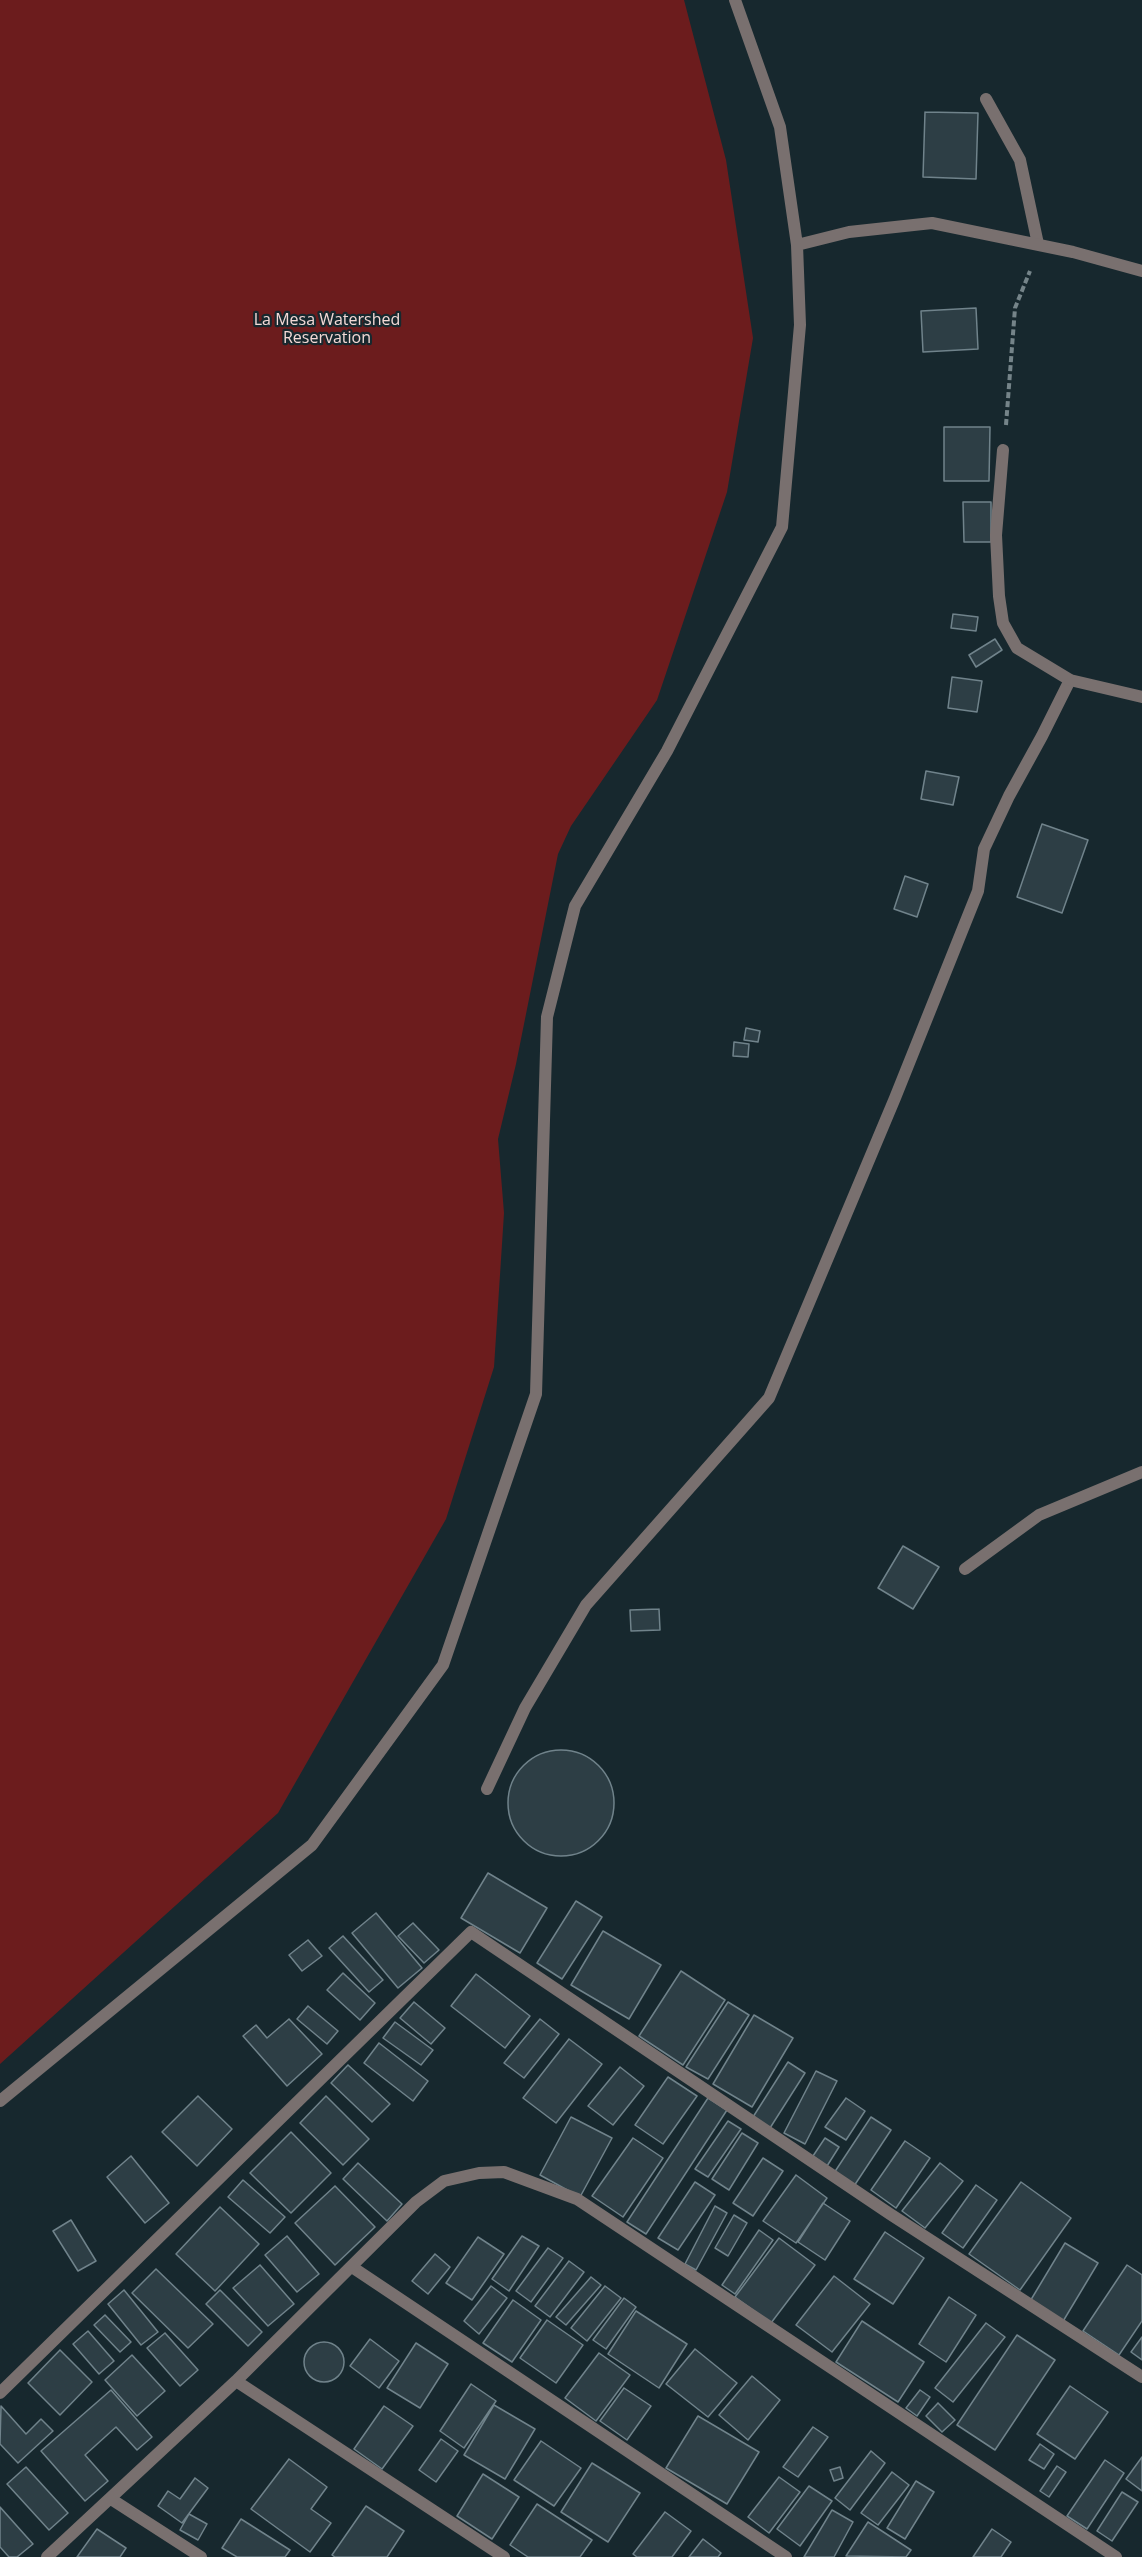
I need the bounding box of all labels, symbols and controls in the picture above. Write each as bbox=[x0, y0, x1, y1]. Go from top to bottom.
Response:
park label: La Mesa Watershed Reservation bbox=[254, 310, 400, 348]

